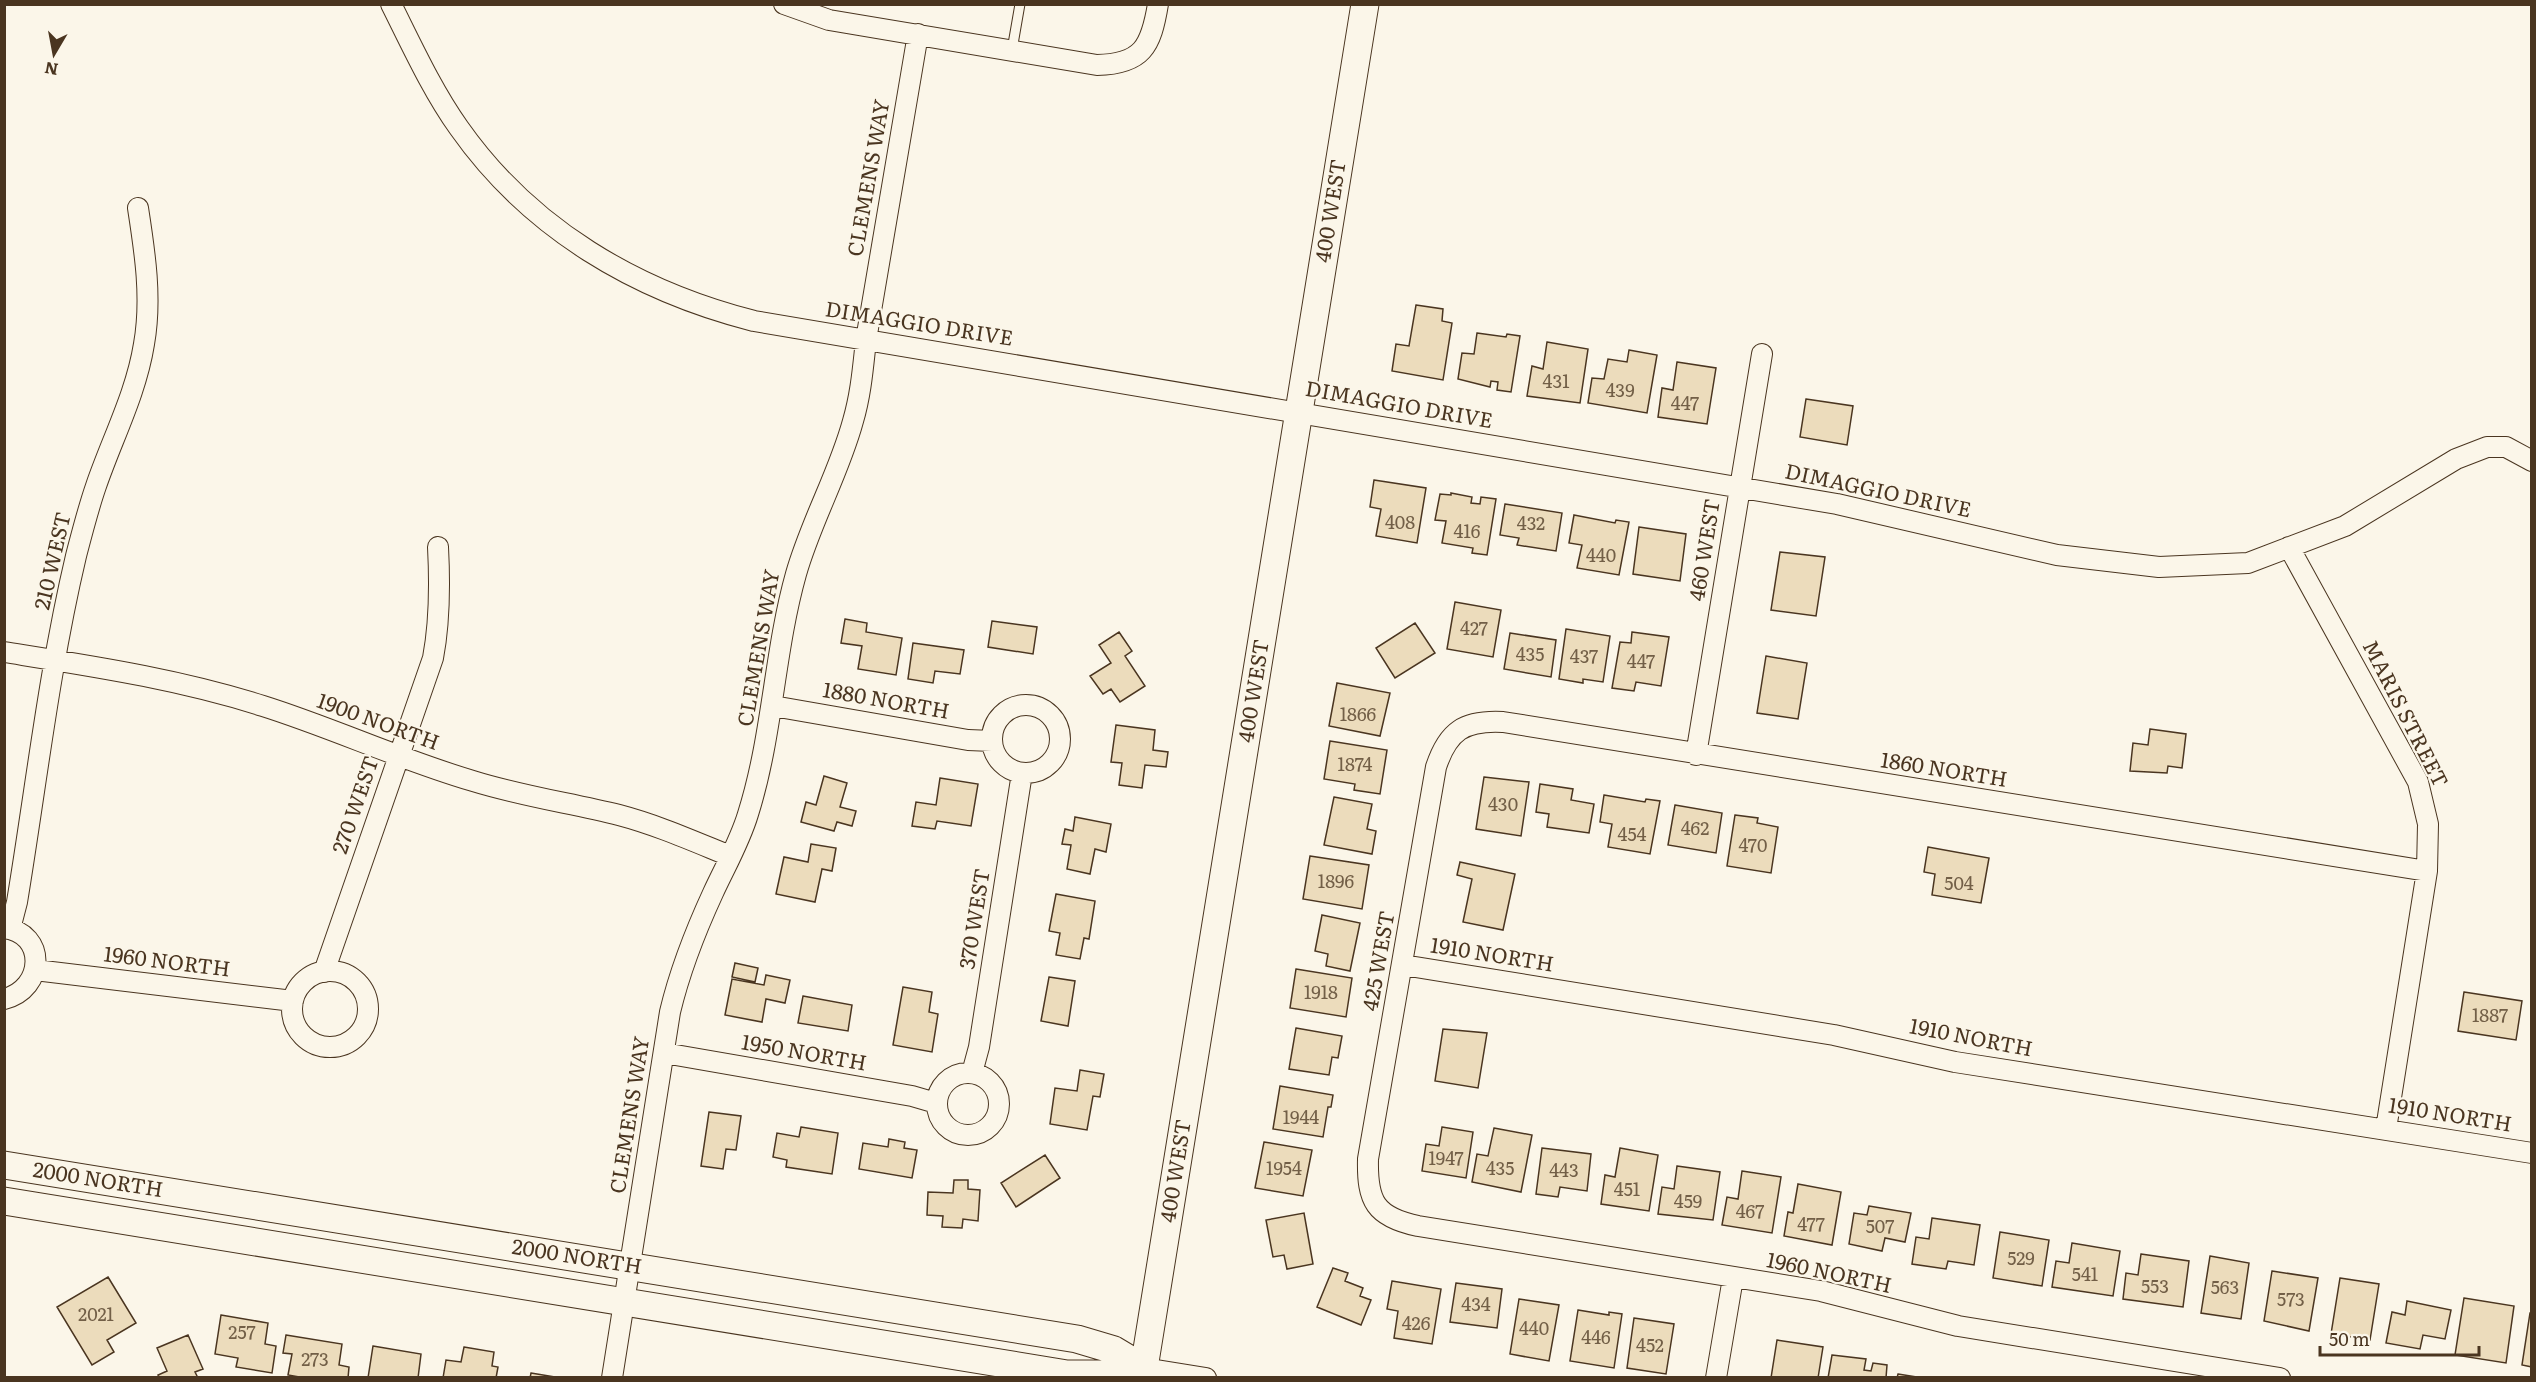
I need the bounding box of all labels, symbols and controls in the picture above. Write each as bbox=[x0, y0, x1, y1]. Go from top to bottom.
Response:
north arrow bbox=[24, 24, 84, 84]
text: N bbox=[43, 57, 60, 83]
street label: CLEMENS WAY bbox=[837, 97, 896, 259]
street label: 400 WEST bbox=[1305, 157, 1352, 264]
street label: DIMAGGIO DRIVE bbox=[823, 291, 1016, 352]
house number: 431 bbox=[1543, 367, 1570, 394]
street label: DIMAGGIO DRIVE bbox=[1303, 371, 1496, 434]
house number: 439 bbox=[1605, 376, 1635, 403]
house number: 447 bbox=[1671, 389, 1699, 416]
street label: DIMAGGIO DRIVE bbox=[1782, 454, 1975, 523]
street label: 460 WEST bbox=[1679, 496, 1726, 603]
street label: 210 WEST bbox=[24, 508, 77, 612]
house number: 408 bbox=[1385, 508, 1415, 535]
house number: 432 bbox=[1517, 509, 1545, 536]
house number: 416 bbox=[1454, 517, 1481, 544]
house number: 440 bbox=[1586, 541, 1616, 568]
street label: CLEMENS WAY bbox=[727, 567, 786, 729]
house number: 427 bbox=[1460, 614, 1488, 641]
street label: MARIS STREET bbox=[2357, 634, 2458, 792]
street label: 400 WEST bbox=[1228, 637, 1275, 744]
house number: 435 bbox=[1516, 640, 1544, 667]
house number: 437 bbox=[1570, 642, 1598, 669]
house number: 447 bbox=[1627, 647, 1655, 674]
street label: 1880 NORTH bbox=[821, 672, 952, 725]
street label: 1900 NORTH bbox=[313, 683, 444, 756]
house number: 1866 bbox=[1340, 700, 1377, 727]
street label: 1860 NORTH bbox=[1879, 742, 2010, 793]
house number: 1874 bbox=[1338, 750, 1373, 777]
street label: 270 WEST bbox=[322, 751, 385, 857]
house number: 430 bbox=[1488, 790, 1518, 817]
house number: 462 bbox=[1681, 814, 1709, 841]
house number: 454 bbox=[1618, 820, 1647, 847]
house number: 470 bbox=[1739, 831, 1767, 858]
street label: 370 WEST bbox=[949, 866, 996, 971]
house number: 1896 bbox=[1318, 867, 1354, 894]
house number: 504 bbox=[1944, 869, 1974, 896]
street label: 425 WEST bbox=[1353, 908, 1401, 1013]
street label: 1910 NORTH bbox=[1429, 927, 1556, 978]
street label: 1960 NORTH bbox=[102, 936, 232, 983]
house number: 1918 bbox=[1304, 978, 1338, 1005]
house number: 1887 bbox=[2472, 1001, 2508, 1028]
street label: 1910 NORTH bbox=[1907, 1008, 2035, 1063]
street label: 1950 NORTH bbox=[739, 1024, 869, 1077]
street label: CLEMENS WAY bbox=[600, 1034, 655, 1196]
street label: 1910 NORTH bbox=[2387, 1087, 2514, 1138]
house number: 1944 bbox=[1283, 1103, 1319, 1130]
street label: 400 WEST bbox=[1150, 1117, 1197, 1224]
house number: 1947 bbox=[1428, 1144, 1464, 1171]
street label: 2000 NORTH bbox=[31, 1152, 166, 1203]
house number: 1954 bbox=[1266, 1154, 1302, 1181]
house number: 435 bbox=[1486, 1154, 1514, 1181]
house number: 443 bbox=[1549, 1156, 1579, 1183]
house number: 451 bbox=[1614, 1175, 1640, 1202]
house number: 459 bbox=[1674, 1187, 1702, 1214]
house number: 467 bbox=[1736, 1197, 1764, 1224]
house number: 477 bbox=[1797, 1210, 1825, 1237]
house number: 507 bbox=[1866, 1212, 1894, 1239]
street label: 2000 NORTH bbox=[510, 1229, 645, 1280]
street label: 1960 NORTH bbox=[1764, 1242, 1895, 1299]
house number: 529 bbox=[2007, 1244, 2035, 1271]
house number: 541 bbox=[2072, 1260, 2098, 1287]
house number: 553 bbox=[2141, 1272, 2169, 1299]
house number: 563 bbox=[2211, 1273, 2239, 1300]
house number: 573 bbox=[2277, 1285, 2305, 1312]
house number: 434 bbox=[1461, 1290, 1491, 1317]
house number: 2021 bbox=[78, 1300, 114, 1327]
house number: 426 bbox=[1402, 1309, 1431, 1336]
house number: 440 bbox=[1519, 1314, 1549, 1341]
house number: 257 bbox=[228, 1318, 256, 1345]
scale bar bbox=[2320, 1319, 2479, 1357]
house number: 446 bbox=[1581, 1323, 1611, 1350]
text: 50 m bbox=[2329, 1325, 2370, 1352]
house number: 452 bbox=[1636, 1331, 1664, 1358]
house number: 273 bbox=[301, 1345, 329, 1372]

